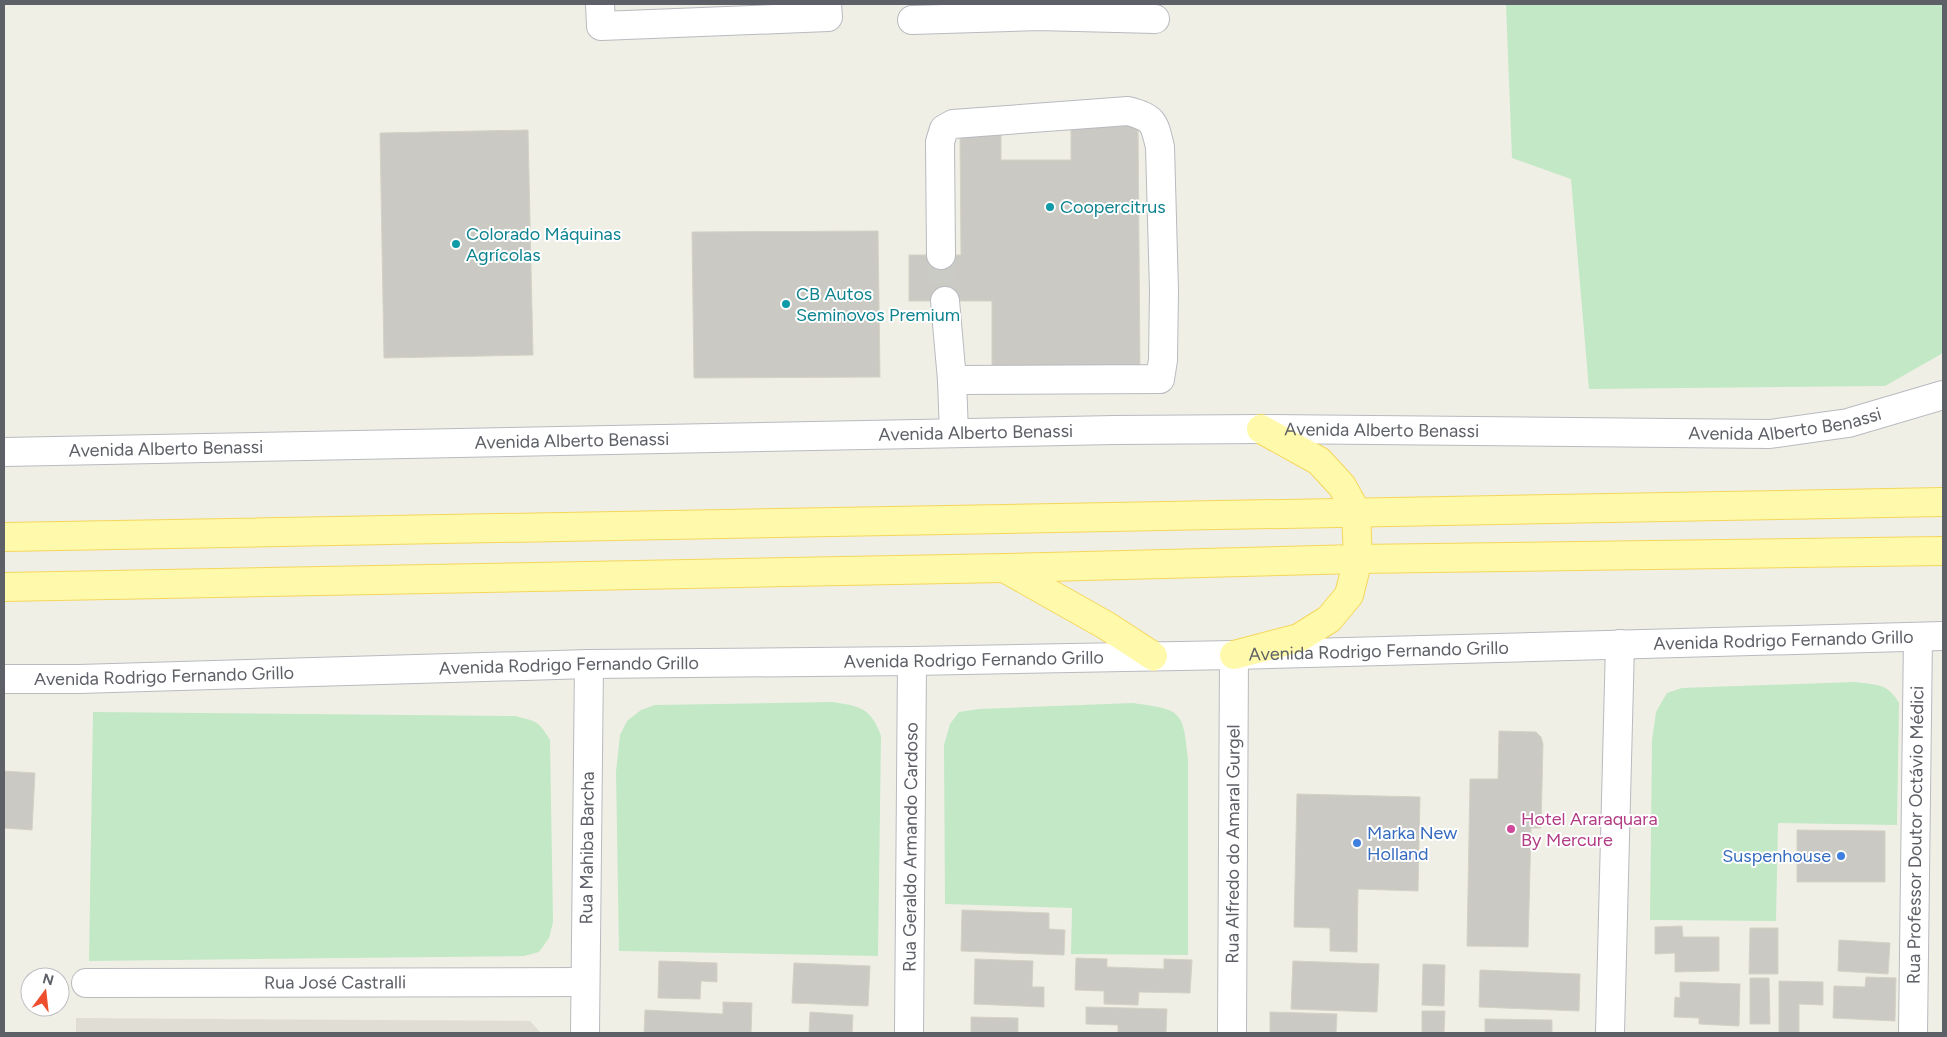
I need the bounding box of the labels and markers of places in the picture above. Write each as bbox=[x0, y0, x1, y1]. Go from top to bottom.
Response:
place label: Coopercitrus bbox=[1060, 196, 1166, 218]
marker: Coopercitrus bbox=[1044, 201, 1056, 213]
place label: Colorado Máquinas Agrícolas bbox=[466, 223, 621, 266]
marker: Colorado Máquinas Agrícolas bbox=[450, 238, 462, 250]
place label: CB Autos Seminovos Premium bbox=[796, 283, 960, 326]
marker: CB Autos Seminovos Premium bbox=[780, 298, 792, 310]
place label: Hotel Araraquara By Mercure bbox=[1521, 808, 1658, 851]
place label: Marka New Holland bbox=[1367, 822, 1457, 865]
marker: Hotel Araraquara By Mercure bbox=[1505, 823, 1517, 835]
marker: Marka New Holland bbox=[1351, 837, 1363, 849]
place label: Suspenhouse bbox=[1722, 845, 1831, 867]
marker: Suspenhouse bbox=[1835, 850, 1847, 862]

